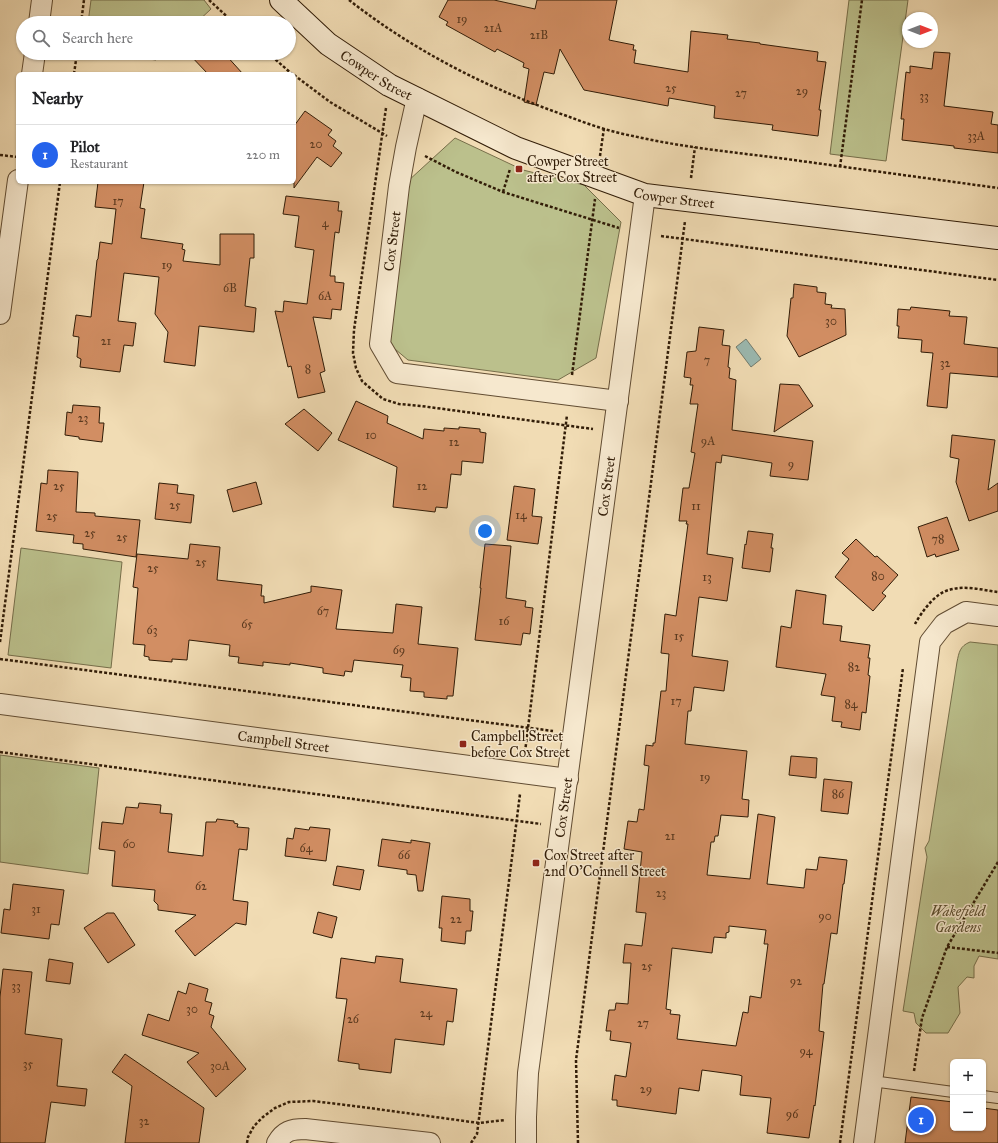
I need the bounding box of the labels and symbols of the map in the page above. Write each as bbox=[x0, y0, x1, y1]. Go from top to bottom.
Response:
house number: 19 bbox=[456, 12, 468, 26]
north arrow bbox=[902, 12, 938, 48]
house number: 21A bbox=[484, 21, 502, 35]
house number: 21B bbox=[530, 28, 548, 42]
street label: Cowper Street bbox=[337, 47, 415, 104]
house number: 25 bbox=[665, 81, 677, 95]
house number: 29 bbox=[796, 84, 808, 98]
house number: 27 bbox=[735, 86, 747, 100]
house number: 33 bbox=[919, 89, 929, 103]
house number: 33A bbox=[967, 129, 985, 143]
house number: 20 bbox=[310, 137, 322, 151]
place label: Cowper Street after Cox Street bbox=[527, 153, 617, 186]
marker: Cowper Street after Cox Street bbox=[514, 164, 524, 174]
street label: Cowper Street bbox=[631, 183, 715, 212]
house number: 17 bbox=[112, 194, 124, 208]
street label: Cox Street bbox=[380, 210, 405, 272]
house number: 4 bbox=[322, 216, 329, 230]
house number: 19 bbox=[161, 258, 173, 272]
house number: 6B bbox=[223, 281, 237, 295]
house number: 6A bbox=[318, 289, 332, 303]
house number: 30 bbox=[825, 314, 837, 328]
house number: 21 bbox=[101, 334, 112, 348]
house number: 7 bbox=[704, 353, 710, 367]
house number: 32 bbox=[940, 356, 950, 370]
house number: 8 bbox=[305, 362, 311, 376]
house number: 23 bbox=[78, 411, 89, 425]
house number: 10 bbox=[365, 428, 377, 442]
house number: 9A bbox=[701, 434, 715, 448]
house number: 12 bbox=[449, 435, 459, 449]
street label: Cox Street bbox=[594, 455, 619, 517]
house number: 9 bbox=[788, 457, 794, 471]
house number: 25 bbox=[53, 479, 65, 493]
house number: 12 bbox=[417, 479, 427, 493]
house number: 25 bbox=[169, 498, 181, 512]
house number: 11 bbox=[691, 499, 701, 513]
house number: 14 bbox=[515, 508, 527, 522]
house number: 25 bbox=[46, 509, 58, 523]
your location bbox=[475, 521, 495, 541]
house number: 25 bbox=[84, 526, 96, 540]
house number: 25 bbox=[116, 530, 128, 544]
house number: 78 bbox=[932, 532, 944, 546]
house number: 25 bbox=[195, 555, 207, 569]
house number: 25 bbox=[147, 561, 159, 575]
house number: 80 bbox=[871, 569, 885, 583]
house number: 13 bbox=[702, 570, 712, 584]
house number: 67 bbox=[317, 604, 329, 618]
house number: 16 bbox=[499, 614, 510, 628]
house number: 65 bbox=[241, 617, 253, 631]
house number: 63 bbox=[147, 623, 158, 637]
house number: 15 bbox=[674, 629, 685, 643]
house number: 69 bbox=[393, 643, 405, 657]
house number: 82 bbox=[848, 660, 860, 674]
house number: 17 bbox=[670, 694, 682, 708]
house number: 84 bbox=[844, 697, 858, 711]
street label: Campbell Street bbox=[237, 727, 330, 756]
place label: Campbell Street before Cox Street bbox=[471, 728, 570, 761]
marker: Campbell Street before Cox Street bbox=[458, 739, 468, 749]
house number: 19 bbox=[699, 770, 711, 784]
street label: Cox Street bbox=[551, 776, 576, 839]
house number: 86 bbox=[832, 787, 845, 801]
house number: 21 bbox=[665, 829, 676, 843]
house number: 60 bbox=[122, 837, 136, 851]
house number: 64 bbox=[300, 841, 313, 855]
place label: Cox Street after 2nd O'Connell Street bbox=[544, 847, 666, 880]
house number: 66 bbox=[398, 848, 411, 862]
marker: Cox Street after 2nd O'Connell Street bbox=[531, 858, 541, 868]
house number: 62 bbox=[195, 879, 207, 893]
house number: 23 bbox=[656, 886, 667, 900]
house number: 31 bbox=[31, 902, 41, 916]
park label: Wakefield Gardens bbox=[931, 903, 987, 936]
house number: 90 bbox=[818, 909, 832, 923]
house number: 22 bbox=[450, 912, 462, 926]
house number: 25 bbox=[641, 959, 653, 973]
house number: 92 bbox=[790, 974, 802, 988]
house number: 33 bbox=[11, 979, 21, 993]
house number: 30 bbox=[186, 1002, 198, 1016]
house number: 24 bbox=[420, 1006, 433, 1020]
house number: 26 bbox=[347, 1012, 360, 1026]
house number: 27 bbox=[637, 1016, 649, 1030]
house number: 94 bbox=[799, 1044, 813, 1058]
house number: 35 bbox=[23, 1057, 34, 1071]
house number: 30A bbox=[210, 1059, 230, 1073]
house number: 29 bbox=[640, 1082, 652, 1096]
pin: 1 bbox=[908, 1105, 934, 1135]
house number: 96 bbox=[786, 1107, 799, 1121]
house number: 32 bbox=[139, 1114, 149, 1128]

